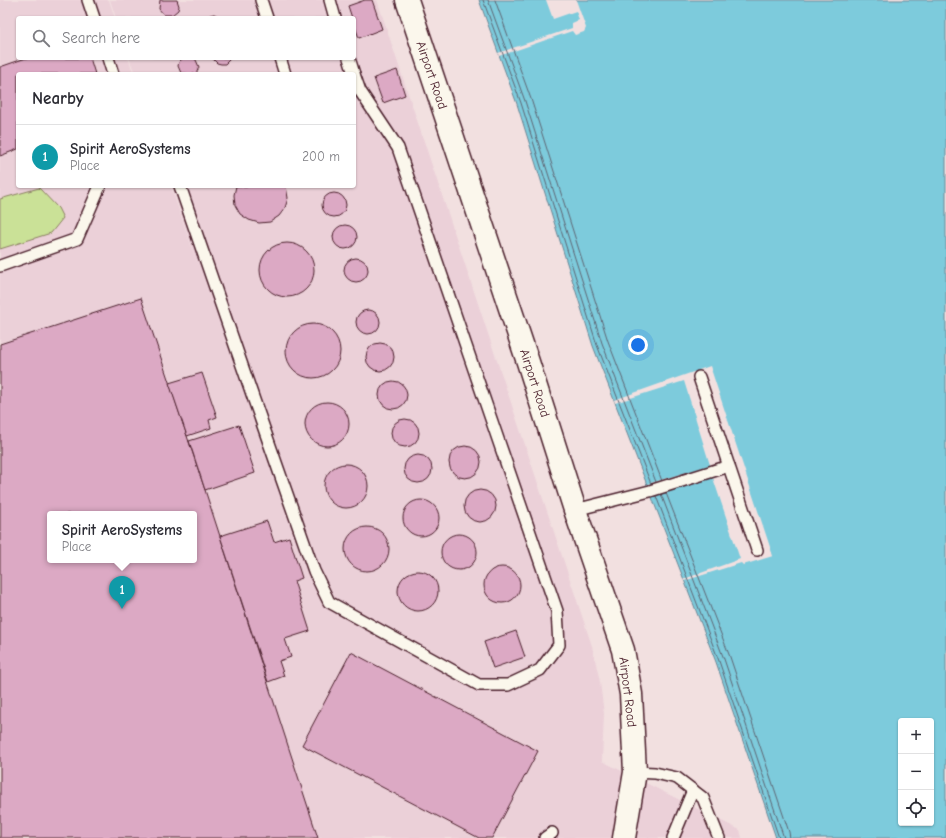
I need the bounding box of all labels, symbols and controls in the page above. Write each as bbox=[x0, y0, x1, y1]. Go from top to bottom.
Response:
search box bbox=[16, 16, 356, 60]
icon: search bbox=[30, 27, 52, 49]
text: Search here bbox=[62, 29, 140, 47]
street label: Airport Road bbox=[413, 39, 451, 111]
text: Nearby bbox=[32, 89, 83, 108]
text: Spirit AeroSystems bbox=[70, 140, 191, 158]
text: 1 bbox=[42, 149, 48, 164]
text: 200 m bbox=[302, 149, 340, 164]
text: Place bbox=[70, 158, 100, 173]
your location bbox=[628, 335, 648, 355]
street label: Airport Road bbox=[517, 347, 553, 419]
popup bbox=[47, 511, 197, 563]
text: Spirit AeroSystems bbox=[62, 521, 182, 539]
text: Place bbox=[62, 539, 91, 554]
pin: 1 bbox=[109, 576, 135, 609]
street label: Airport Road bbox=[616, 656, 640, 728]
map controls bbox=[898, 718, 934, 826]
button: + bbox=[898, 718, 934, 754]
button: − bbox=[898, 754, 934, 790]
button: locate bbox=[898, 790, 934, 826]

